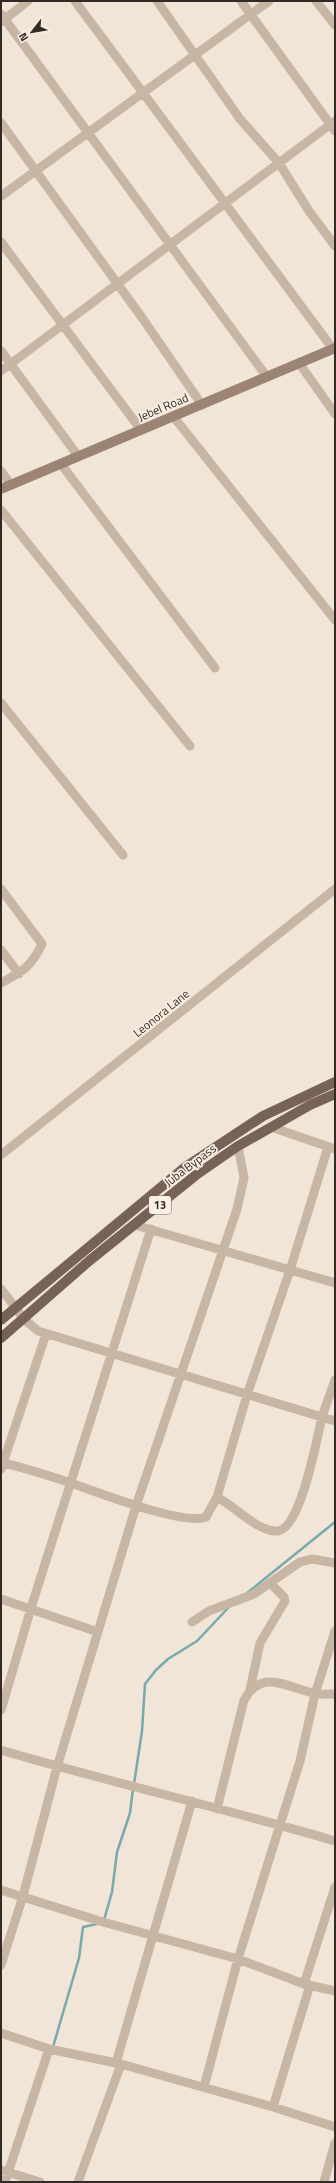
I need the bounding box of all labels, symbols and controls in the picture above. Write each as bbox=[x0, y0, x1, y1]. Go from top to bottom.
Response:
north arrow bbox=[12, 12, 52, 52]
text: N bbox=[15, 30, 32, 45]
street label: Jebel Road bbox=[135, 388, 191, 426]
street label: Leonora Lane bbox=[129, 984, 193, 1042]
street label: Juba Bypass bbox=[160, 1139, 221, 1191]
road number: 13 bbox=[149, 1196, 171, 1214]

